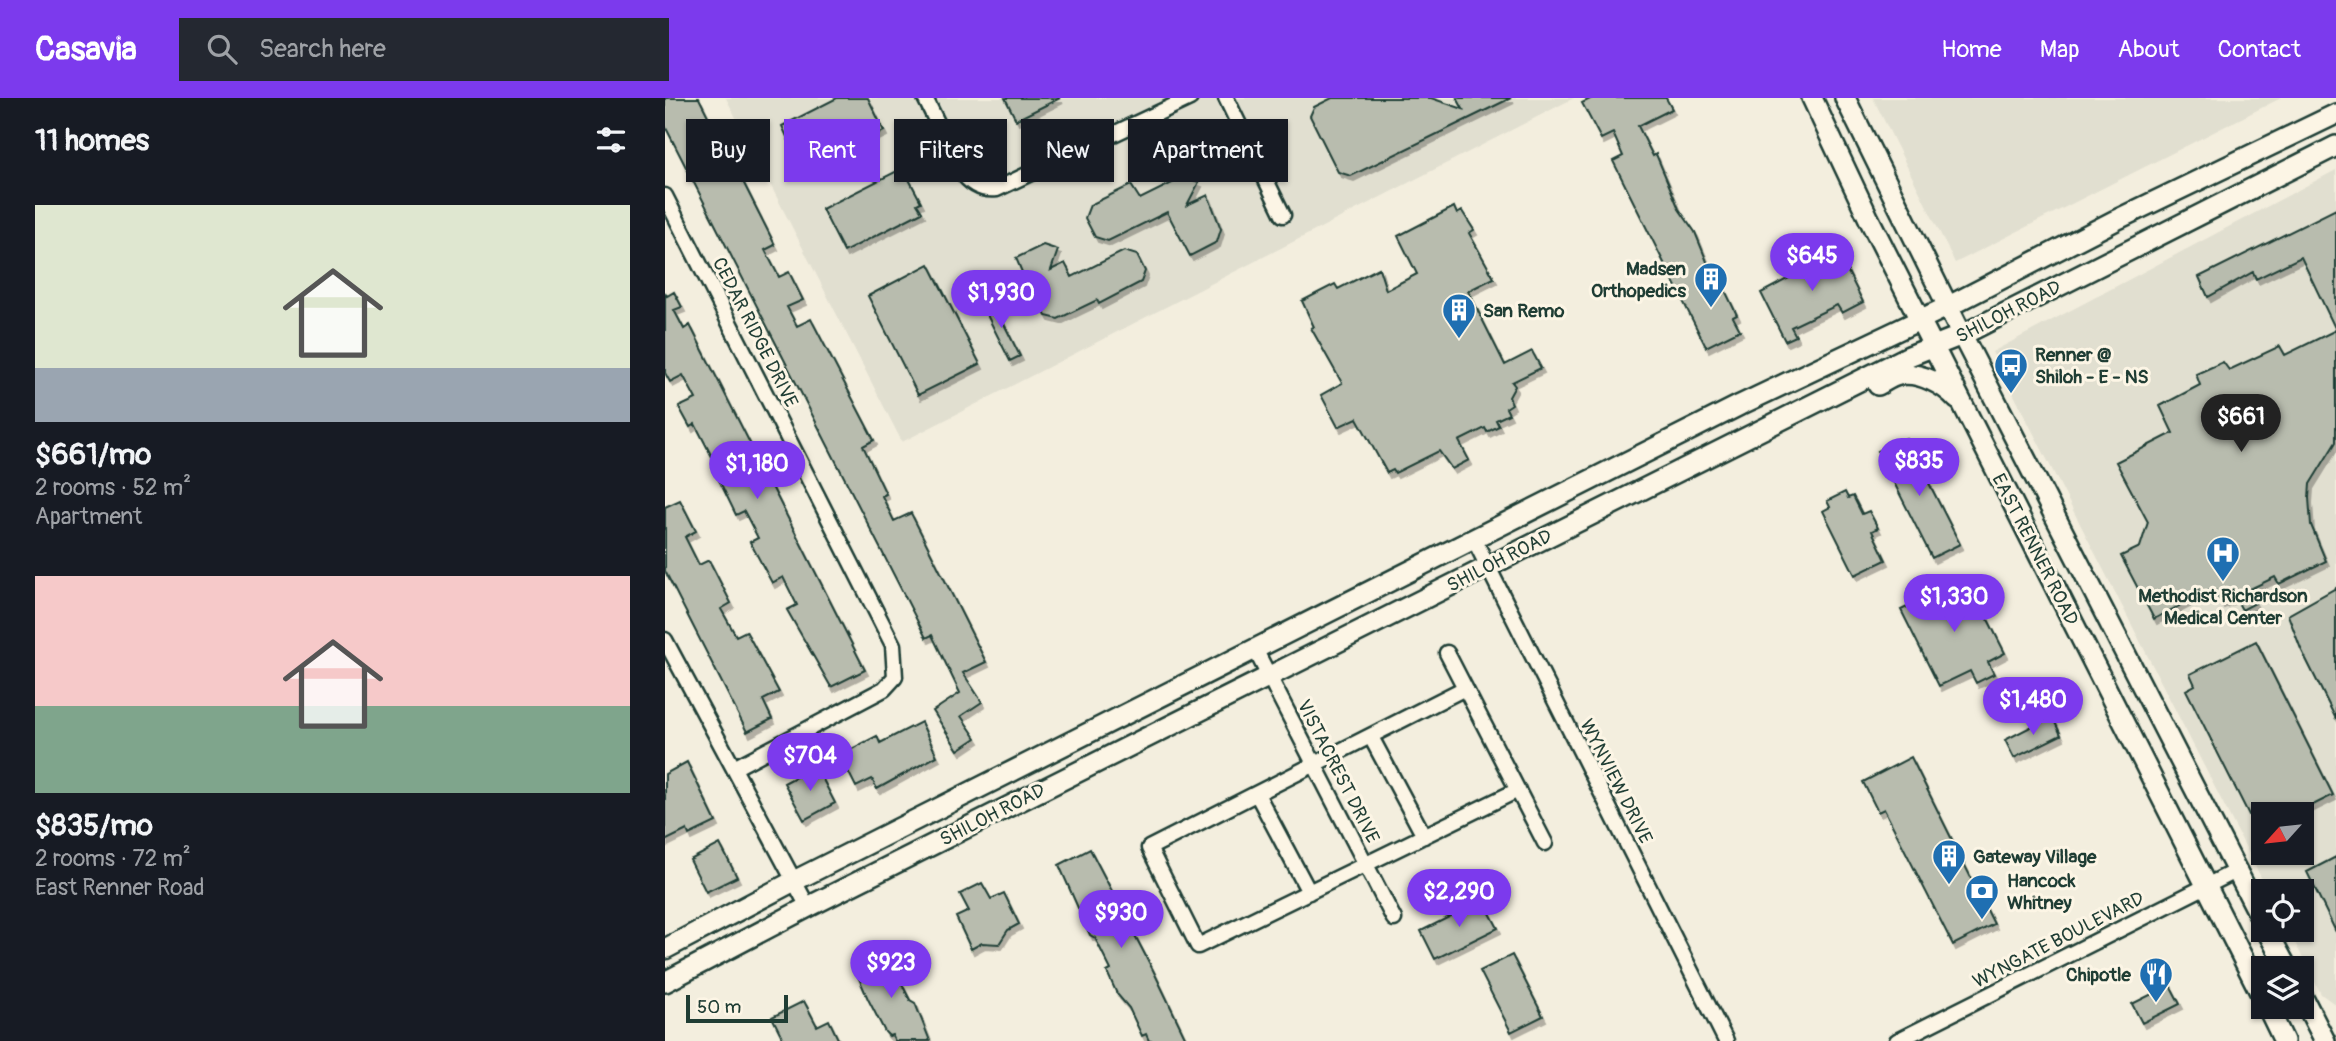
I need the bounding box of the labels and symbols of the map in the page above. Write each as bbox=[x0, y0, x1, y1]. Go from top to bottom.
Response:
pin: $645 bbox=[1771, 234, 1853, 293]
street label: CEDAR RIDGE DRIVE bbox=[707, 253, 803, 412]
place label: Madsen Orthopedics bbox=[1591, 257, 1687, 303]
building icon: Madsen Orthopedics bbox=[1692, 260, 1730, 309]
pin: $1,930 bbox=[944, 271, 1058, 330]
street label: SHILOH ROAD bbox=[1952, 275, 2065, 349]
building icon: San Remo bbox=[1440, 291, 1478, 340]
place label: San Remo bbox=[1483, 299, 1565, 323]
place label: Renner @ Shiloh - E - NS bbox=[2035, 343, 2149, 389]
bus stop icon: Renner @ Shiloh - E - NS bbox=[1992, 346, 2030, 395]
pin: $661 bbox=[2200, 394, 2282, 454]
pin: $835 bbox=[1878, 438, 1960, 498]
pin: $1,180 bbox=[700, 442, 814, 501]
street label: EAST RENNER ROAD bbox=[1986, 470, 2084, 629]
street label: SHILOH ROAD bbox=[1443, 524, 1556, 598]
hospital icon: Methodist Richardson Medical Center bbox=[2204, 534, 2242, 583]
pin: $1,330 bbox=[1897, 574, 2011, 634]
place label: Methodist Richardson Medical Center bbox=[2138, 584, 2308, 630]
pin: $1,480 bbox=[1976, 678, 2090, 737]
street label: VISTACREST DRIVE bbox=[1292, 696, 1385, 847]
street label: WYNVIEW DRIVE bbox=[1574, 715, 1658, 848]
pin: $704 bbox=[769, 734, 851, 793]
street label: SHILOH ROAD bbox=[936, 778, 1049, 852]
north arrow bbox=[2251, 802, 2313, 864]
building icon: Gateway Village bbox=[1930, 837, 1968, 886]
place label: Gateway Village bbox=[1973, 845, 2097, 869]
place label: Hancock Whitney bbox=[2007, 869, 2077, 915]
pin: $2,290 bbox=[1402, 870, 1516, 929]
bank icon: Hancock Whitney bbox=[1963, 872, 2001, 921]
street label: WYNGATE BOULEVARD bbox=[1969, 886, 2148, 994]
pin: $930 bbox=[1080, 890, 1162, 950]
pin: $923 bbox=[850, 940, 932, 1000]
restaurant icon: Chipotle bbox=[2137, 955, 2175, 1004]
place label: Chipotle bbox=[2066, 963, 2132, 987]
scale bar bbox=[686, 992, 787, 1024]

